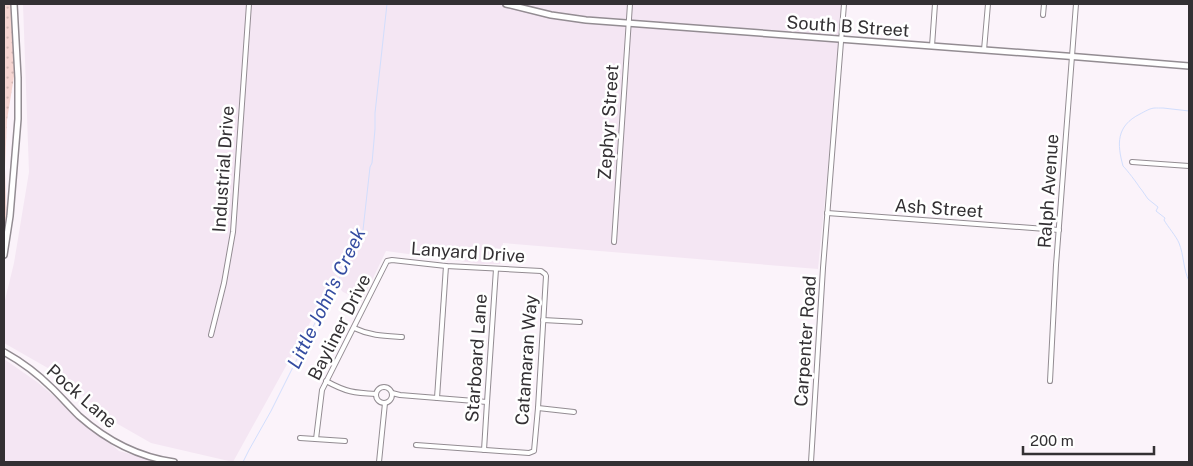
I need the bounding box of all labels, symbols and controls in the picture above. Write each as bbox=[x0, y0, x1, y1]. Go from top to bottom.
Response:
street label: South B Street bbox=[786, 11, 910, 41]
street label: Zephyr Street bbox=[593, 64, 623, 180]
street label: Industrial Drive bbox=[208, 105, 238, 233]
street label: Ralph Avenue bbox=[1034, 133, 1062, 249]
street label: Ash Street bbox=[894, 194, 984, 222]
water label: Little John's Creek bbox=[282, 223, 370, 372]
street label: Lanyard Drive bbox=[410, 238, 526, 266]
street label: Bayliner Drive bbox=[303, 270, 375, 384]
street label: Carpenter Road bbox=[790, 275, 820, 407]
street label: Starboard Lane bbox=[461, 293, 491, 423]
street label: Catamaran Way bbox=[511, 294, 541, 426]
street label: Pock Lane bbox=[43, 360, 121, 432]
scale bar bbox=[1023, 424, 1154, 456]
text: 200 m bbox=[1030, 432, 1074, 449]

